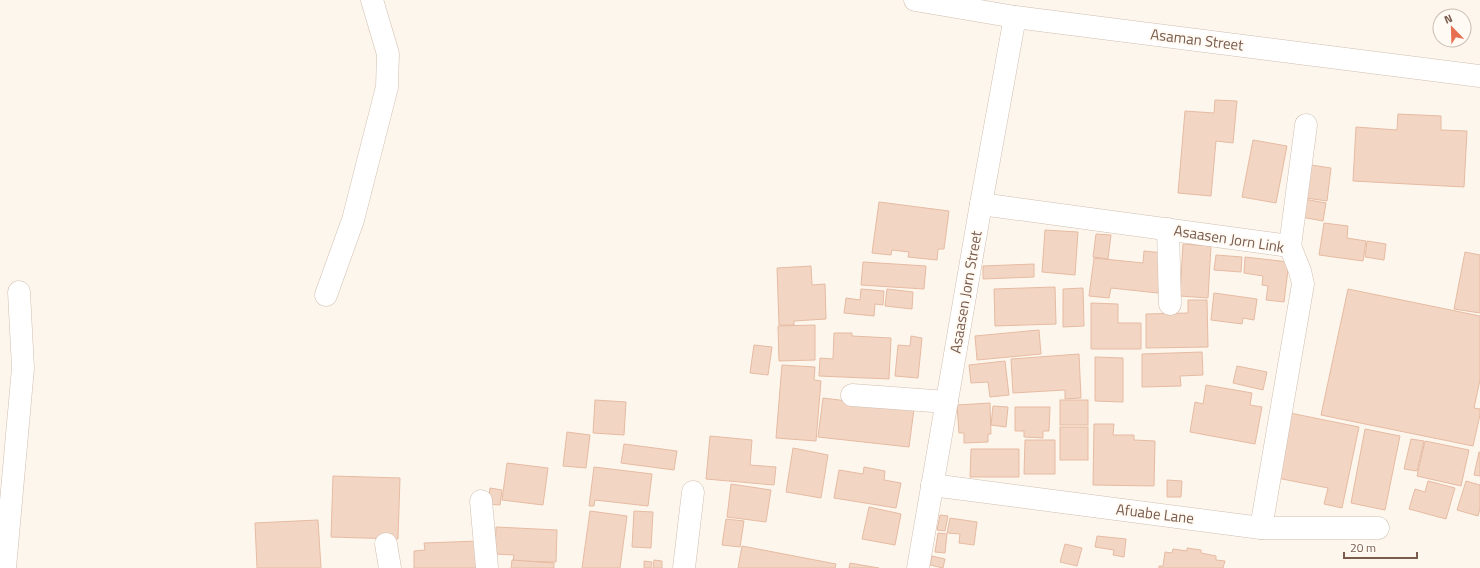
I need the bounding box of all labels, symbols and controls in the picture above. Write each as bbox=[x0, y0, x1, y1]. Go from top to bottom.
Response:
north arrow bbox=[1432, 8, 1472, 48]
text: N bbox=[1441, 10, 1455, 28]
street label: Asaman Street bbox=[1149, 22, 1246, 57]
street label: Asaasen Jorn Link bbox=[1172, 218, 1286, 259]
street label: Asaasen Jorn Street bbox=[943, 228, 988, 355]
street label: Afuabe Lane bbox=[1115, 497, 1195, 530]
scale bar bbox=[1344, 534, 1417, 560]
text: 20 m bbox=[1350, 538, 1376, 557]

